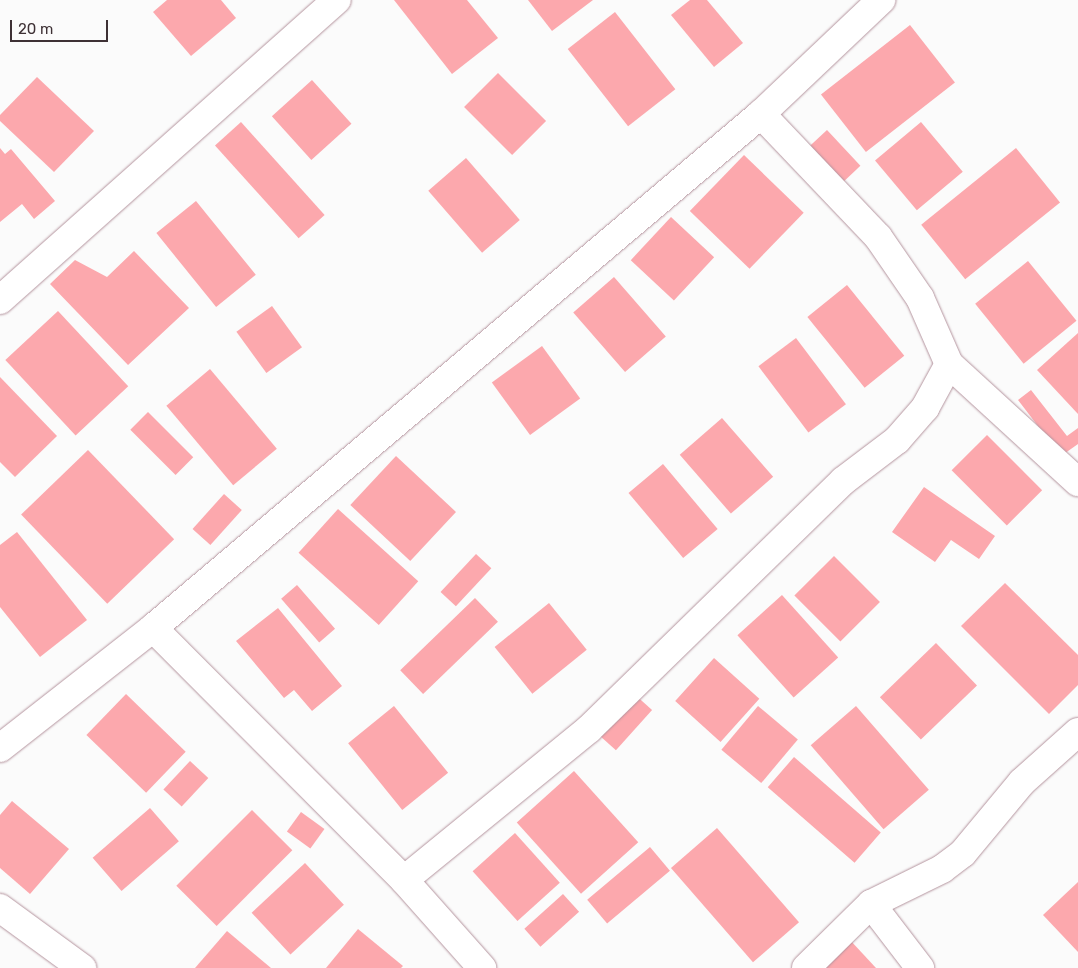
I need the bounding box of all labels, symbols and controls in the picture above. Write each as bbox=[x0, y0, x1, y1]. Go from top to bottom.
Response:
scale bar bbox=[12, 10, 110, 42]
text: 20 m bbox=[18, 20, 53, 38]

